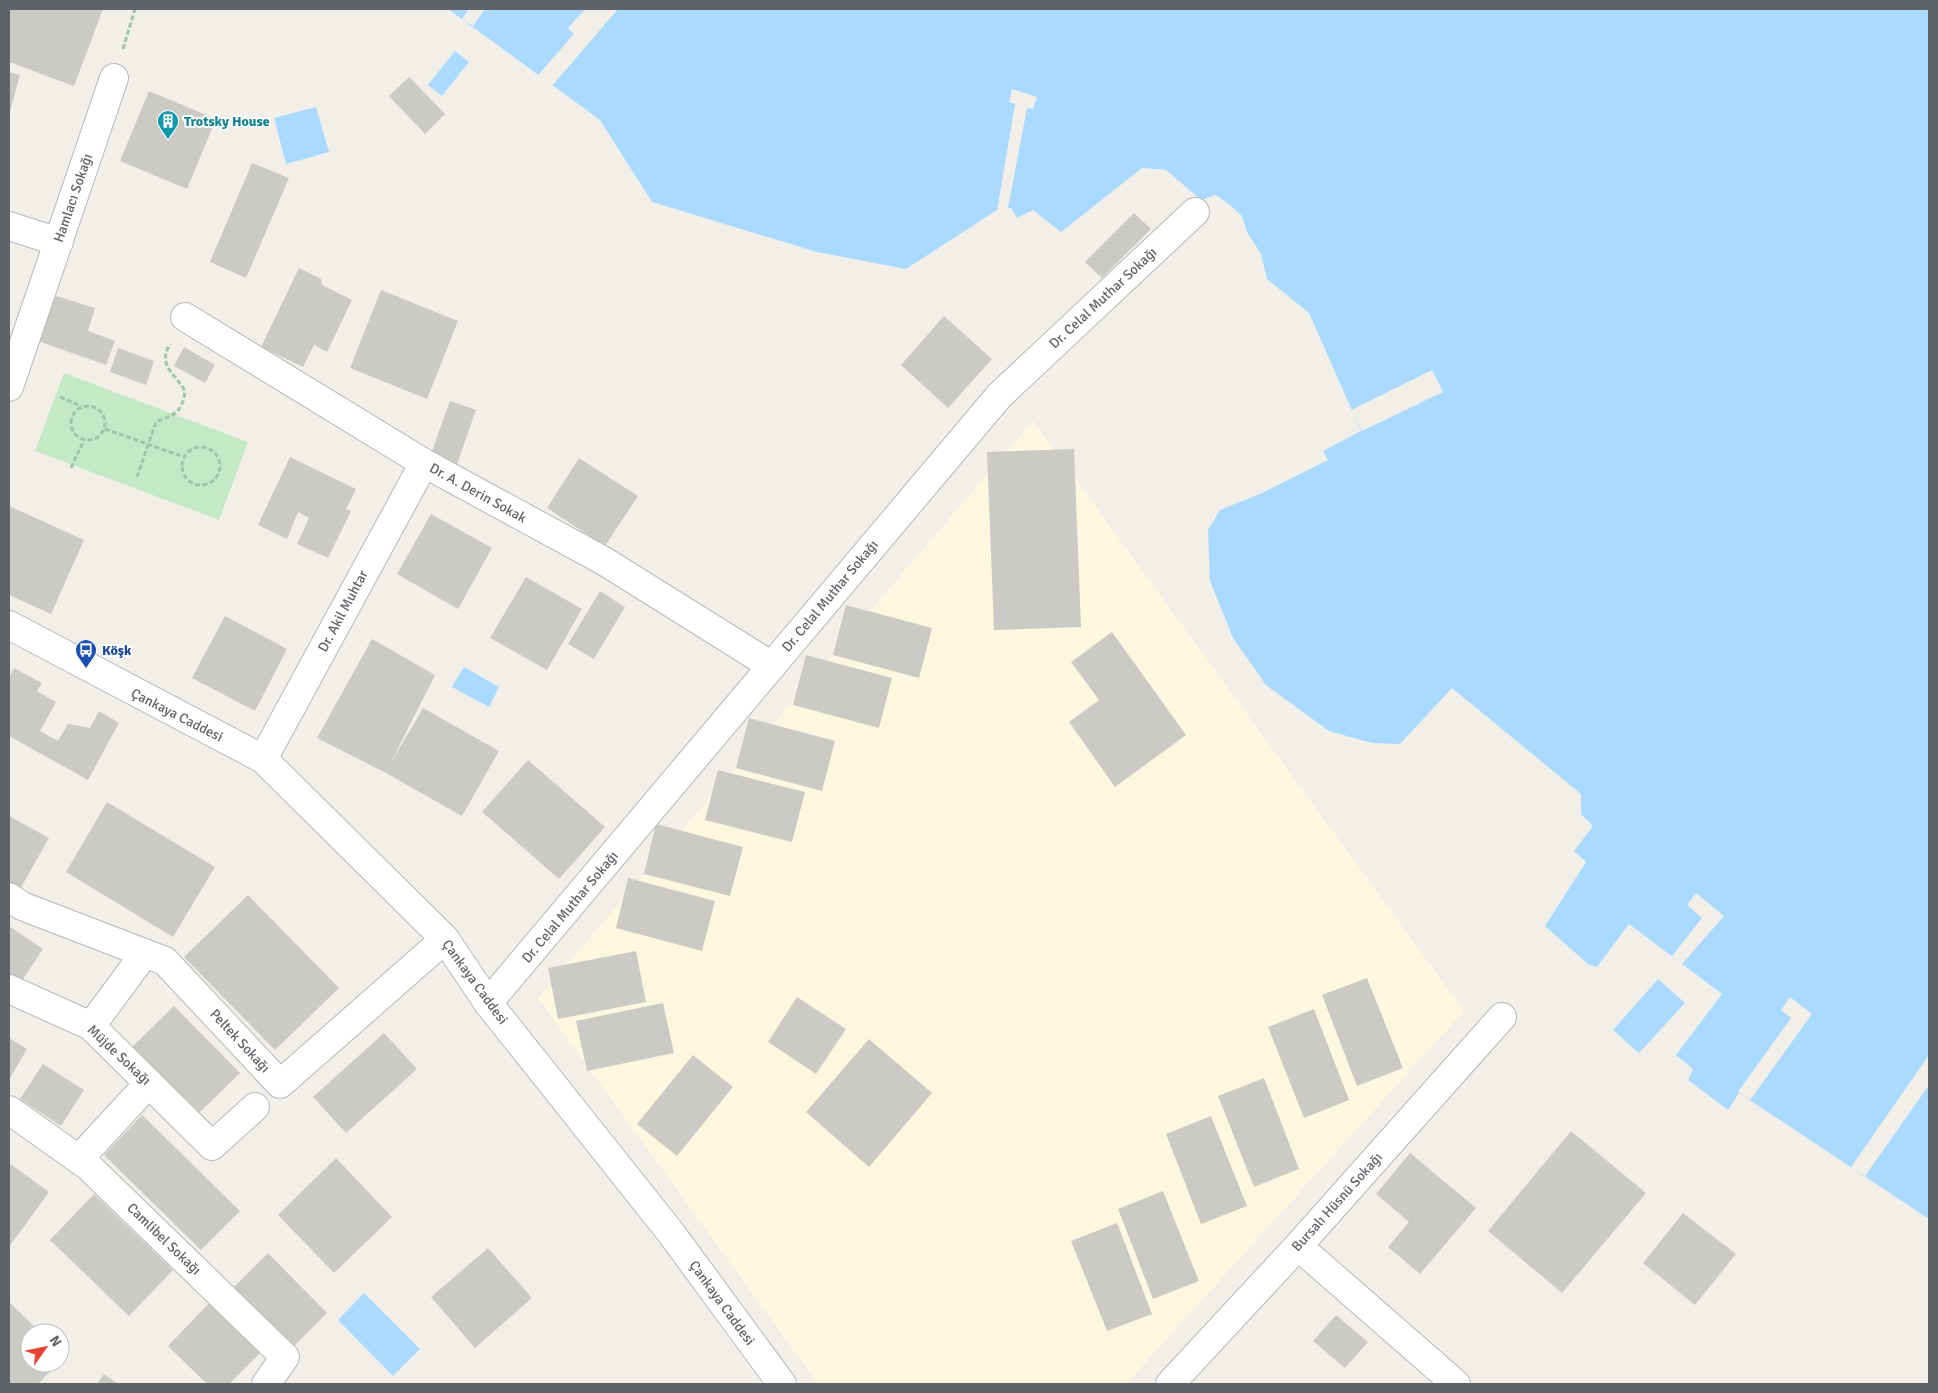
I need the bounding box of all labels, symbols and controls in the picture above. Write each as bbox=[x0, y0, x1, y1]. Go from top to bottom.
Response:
building icon: Trotsky House bbox=[156, 109, 180, 140]
place label: Trotsky House bbox=[184, 113, 270, 130]
street label: Hamlacı Sokağı bbox=[50, 151, 96, 245]
street label: Dr. Celal Muthar Sokağı bbox=[1046, 244, 1160, 352]
street label: Dr. A. Derin Sokak bbox=[427, 459, 529, 527]
street label: Dr. Celal Muthar Sokağı bbox=[778, 537, 882, 655]
street label: Dr. Akil Muhtar bbox=[314, 566, 372, 655]
bus stop icon: Köşk bbox=[74, 638, 98, 669]
place label: Köşk bbox=[102, 642, 132, 659]
street label: Çankaya Caddesi bbox=[128, 685, 226, 745]
street label: Dr. Celal Muthar Sokağı bbox=[518, 848, 622, 966]
street label: Çankaya Caddesi bbox=[439, 936, 511, 1028]
street label: Peltek Sokağı bbox=[206, 1006, 274, 1076]
street label: Müjde Sokağı bbox=[84, 1021, 154, 1089]
street label: Bursalı Hüsnü Sokağı bbox=[1288, 1149, 1386, 1255]
street label: Camlibel Sokağı bbox=[123, 1199, 205, 1279]
street label: Çankaya Caddesi bbox=[686, 1257, 758, 1349]
north arrow bbox=[20, 1323, 70, 1373]
text: N bbox=[46, 1332, 65, 1350]

